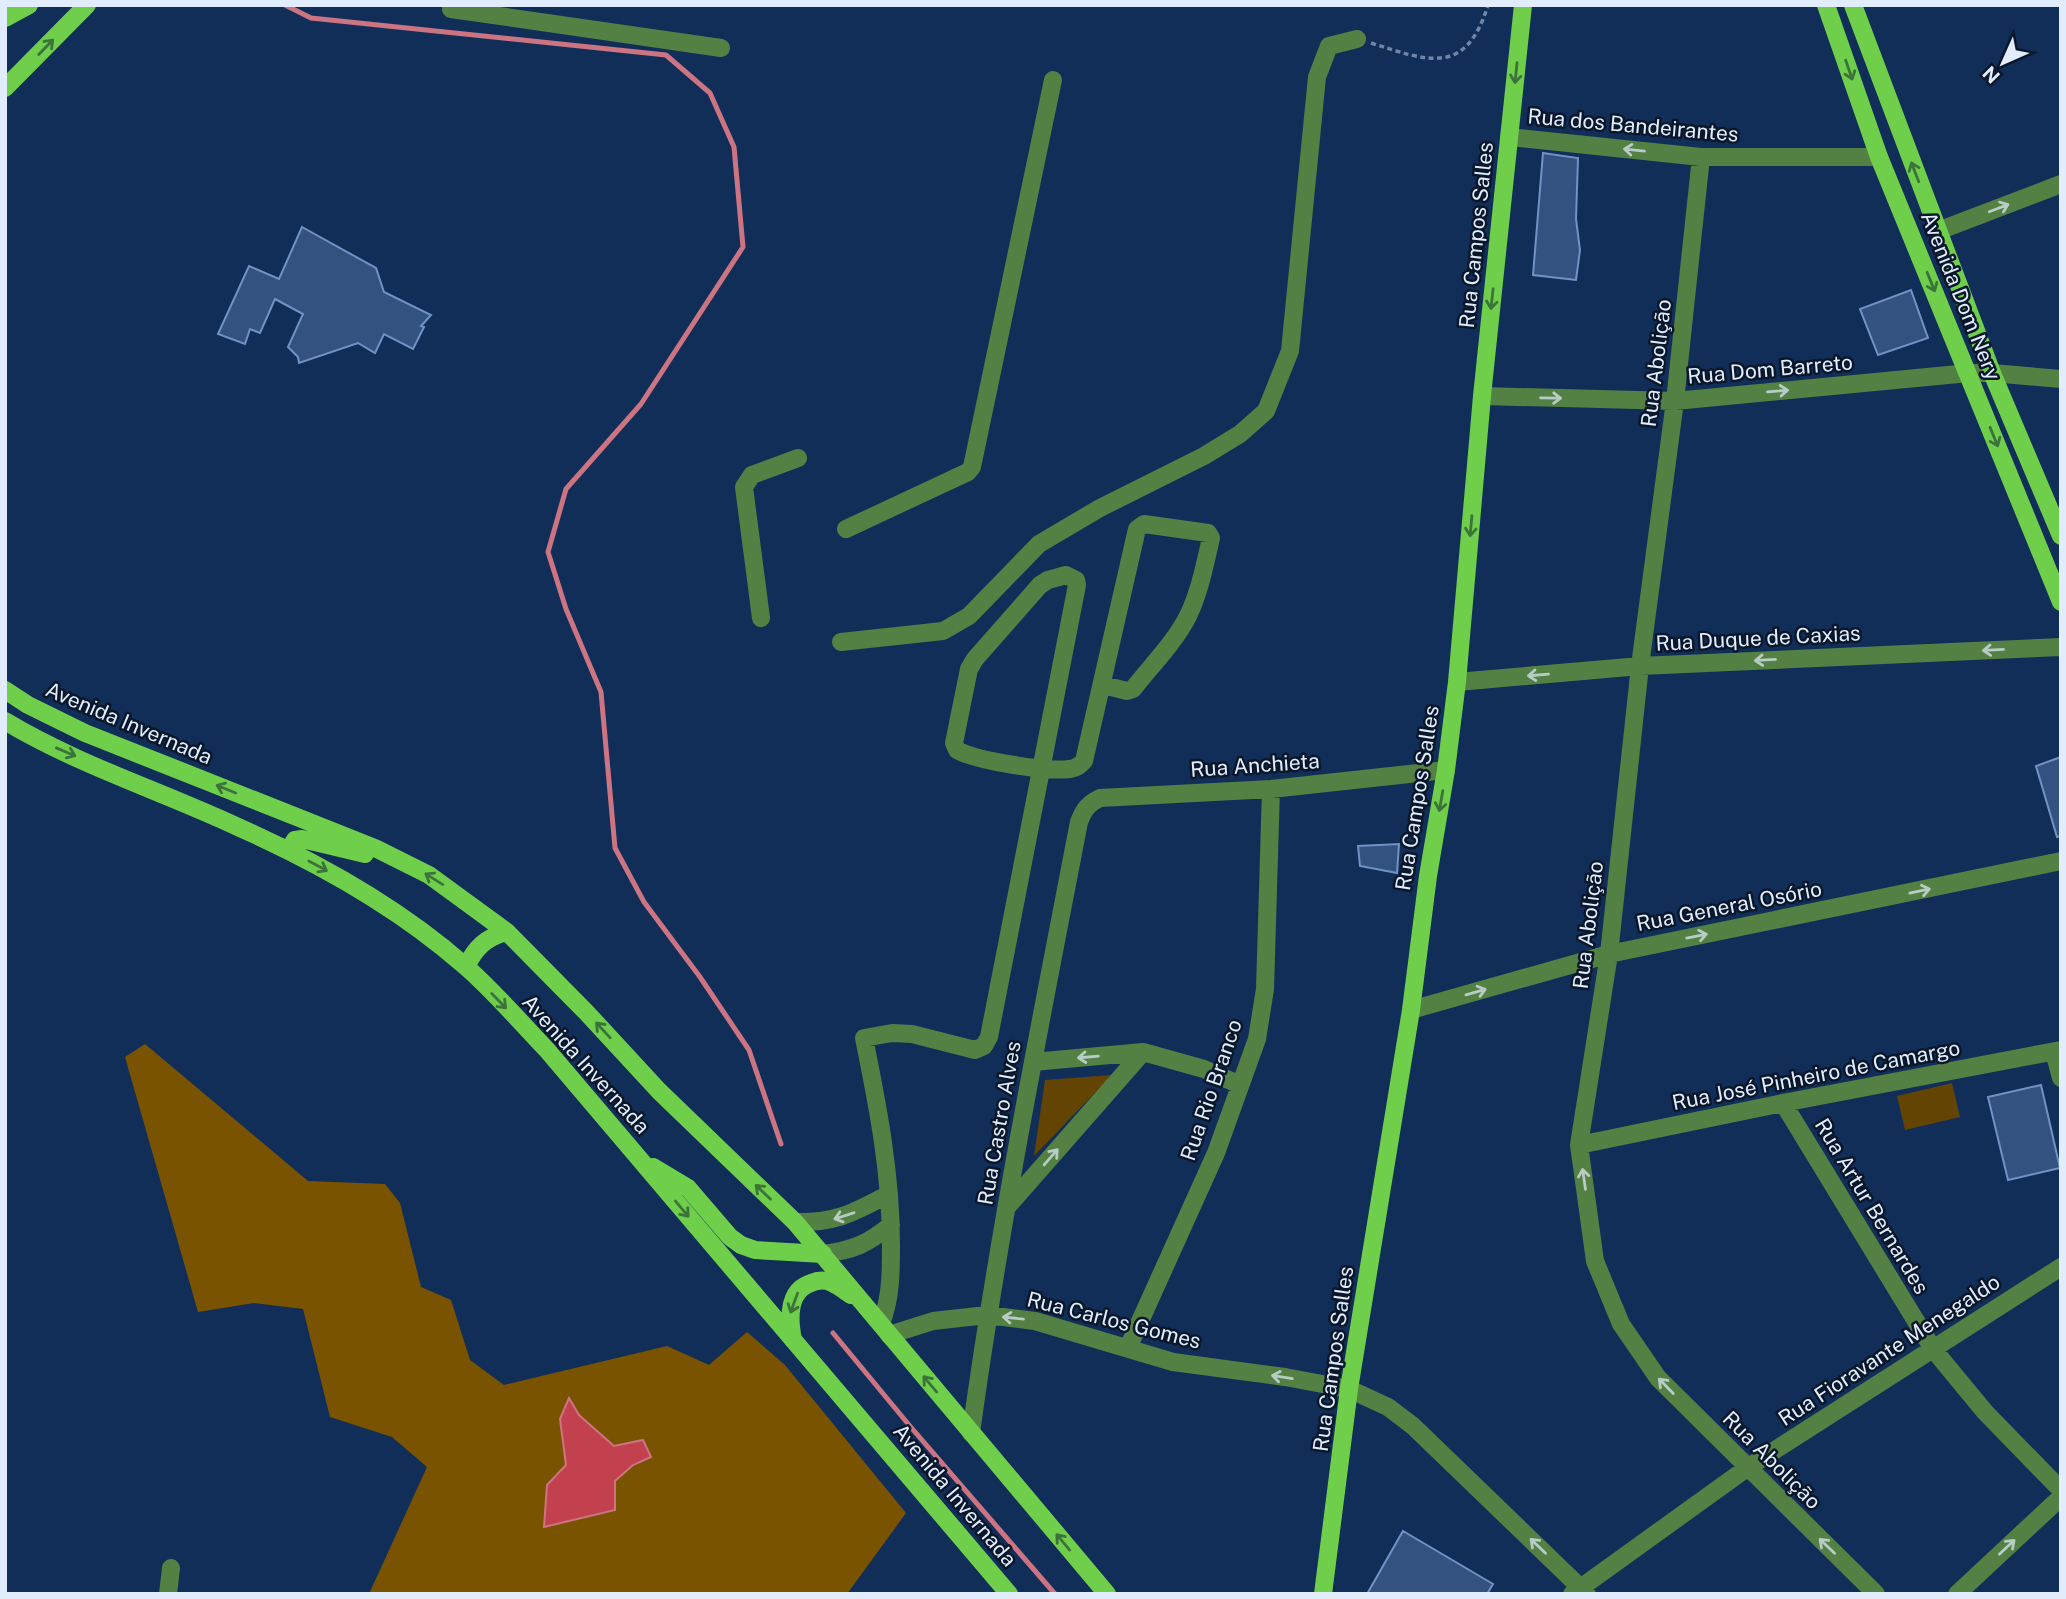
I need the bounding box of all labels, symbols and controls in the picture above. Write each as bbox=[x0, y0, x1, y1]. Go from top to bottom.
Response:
north arrow bbox=[1968, 28, 2038, 98]
one-way arrow bbox=[38, 38, 55, 55]
one-way arrow bbox=[1844, 58, 1856, 80]
one-way arrow bbox=[1509, 61, 1522, 84]
text: N bbox=[1978, 62, 2004, 88]
street label: Rua dos Bandeirantes bbox=[1526, 103, 1740, 147]
street label: Rua Campos Salles bbox=[1454, 141, 1498, 329]
one-way arrow bbox=[1623, 143, 1645, 156]
one-way arrow bbox=[1908, 161, 1920, 183]
one-way arrow bbox=[1988, 200, 2010, 213]
street label: Avenida Dom Nery bbox=[1916, 208, 2006, 384]
one-way arrow bbox=[1925, 270, 1938, 292]
one-way arrow bbox=[1485, 288, 1498, 310]
street label: Rua Abolição bbox=[1636, 298, 1676, 428]
street label: Rua Dom Barreto bbox=[1686, 349, 1854, 389]
one-way arrow bbox=[1766, 384, 1788, 397]
one-way arrow bbox=[1539, 391, 1562, 405]
one-way arrow bbox=[1989, 425, 2002, 447]
one-way arrow bbox=[1464, 514, 1477, 537]
street label: Rua Duque de Caxias bbox=[1655, 620, 1861, 656]
one-way arrow bbox=[1981, 643, 2004, 656]
one-way arrow bbox=[1754, 654, 1777, 667]
one-way arrow bbox=[1528, 669, 1550, 682]
street label: Avenida Invernada bbox=[42, 677, 216, 769]
street label: Rua Campos Salles bbox=[1390, 704, 1444, 892]
one-way arrow bbox=[54, 746, 76, 759]
street label: Rua Anchieta bbox=[1189, 748, 1321, 782]
one-way arrow bbox=[215, 782, 237, 795]
one-way arrow bbox=[1434, 789, 1447, 812]
one-way arrow bbox=[307, 859, 327, 873]
street label: Rua Abolição bbox=[1568, 860, 1608, 990]
one-way arrow bbox=[425, 872, 445, 886]
street label: Rua General Osório bbox=[1634, 876, 1824, 936]
one-way arrow bbox=[1908, 883, 1931, 897]
one-way arrow bbox=[1685, 929, 1708, 943]
one-way arrow bbox=[1465, 984, 1487, 997]
street label: Avenida Invernada bbox=[517, 989, 655, 1139]
one-way arrow bbox=[491, 992, 508, 1009]
street label: Rua Rio Branco bbox=[1175, 1016, 1247, 1164]
one-way arrow bbox=[595, 1021, 611, 1039]
street label: Rua José Pinheiro de Camargo bbox=[1670, 1035, 1962, 1115]
street label: Rua Castro Alves bbox=[972, 1039, 1026, 1207]
one-way arrow bbox=[1077, 1051, 1100, 1064]
street label: Rua Artur Bernardes bbox=[1810, 1114, 1934, 1298]
one-way arrow bbox=[1043, 1148, 1059, 1166]
one-way arrow bbox=[1577, 1168, 1590, 1191]
one-way arrow bbox=[755, 1183, 772, 1200]
one-way arrow bbox=[674, 1199, 689, 1217]
one-way arrow bbox=[833, 1210, 855, 1223]
street label: Rua Campos Salles bbox=[1308, 1265, 1358, 1453]
street label: Rua Fioravante Menegaldo bbox=[1774, 1269, 2004, 1431]
street label: Rua Carlos Gomes bbox=[1024, 1286, 1204, 1354]
one-way arrow bbox=[787, 1292, 799, 1314]
one-way arrow bbox=[1002, 1312, 1025, 1325]
one-way arrow bbox=[1272, 1370, 1294, 1383]
one-way arrow bbox=[922, 1376, 938, 1394]
one-way arrow bbox=[1657, 1378, 1674, 1395]
street label: Rua Abolição bbox=[1718, 1406, 1826, 1514]
street label: Avenida Invernada bbox=[888, 1419, 1022, 1571]
one-way arrow bbox=[1055, 1533, 1071, 1551]
one-way arrow bbox=[1530, 1538, 1547, 1555]
one-way arrow bbox=[1819, 1538, 1836, 1555]
one-way arrow bbox=[1998, 1539, 2015, 1556]

